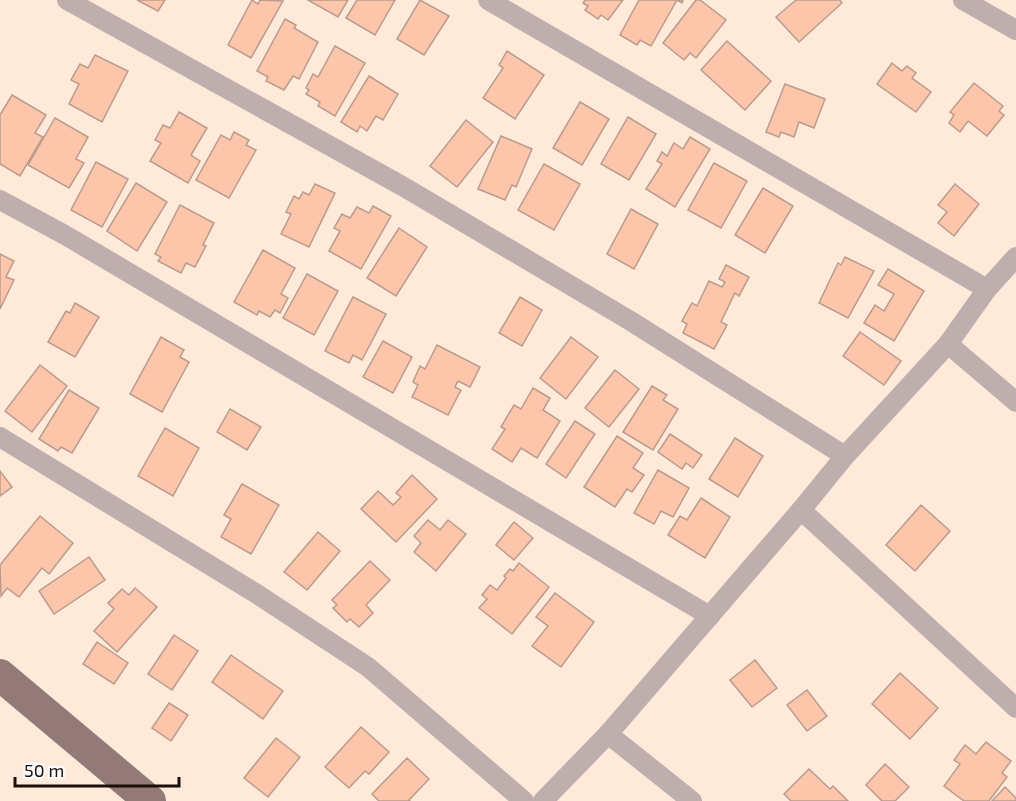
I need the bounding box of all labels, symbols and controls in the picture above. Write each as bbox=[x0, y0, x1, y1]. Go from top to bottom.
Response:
scale bar bbox=[15, 750, 178, 788]
text: 50 m bbox=[24, 759, 64, 781]

